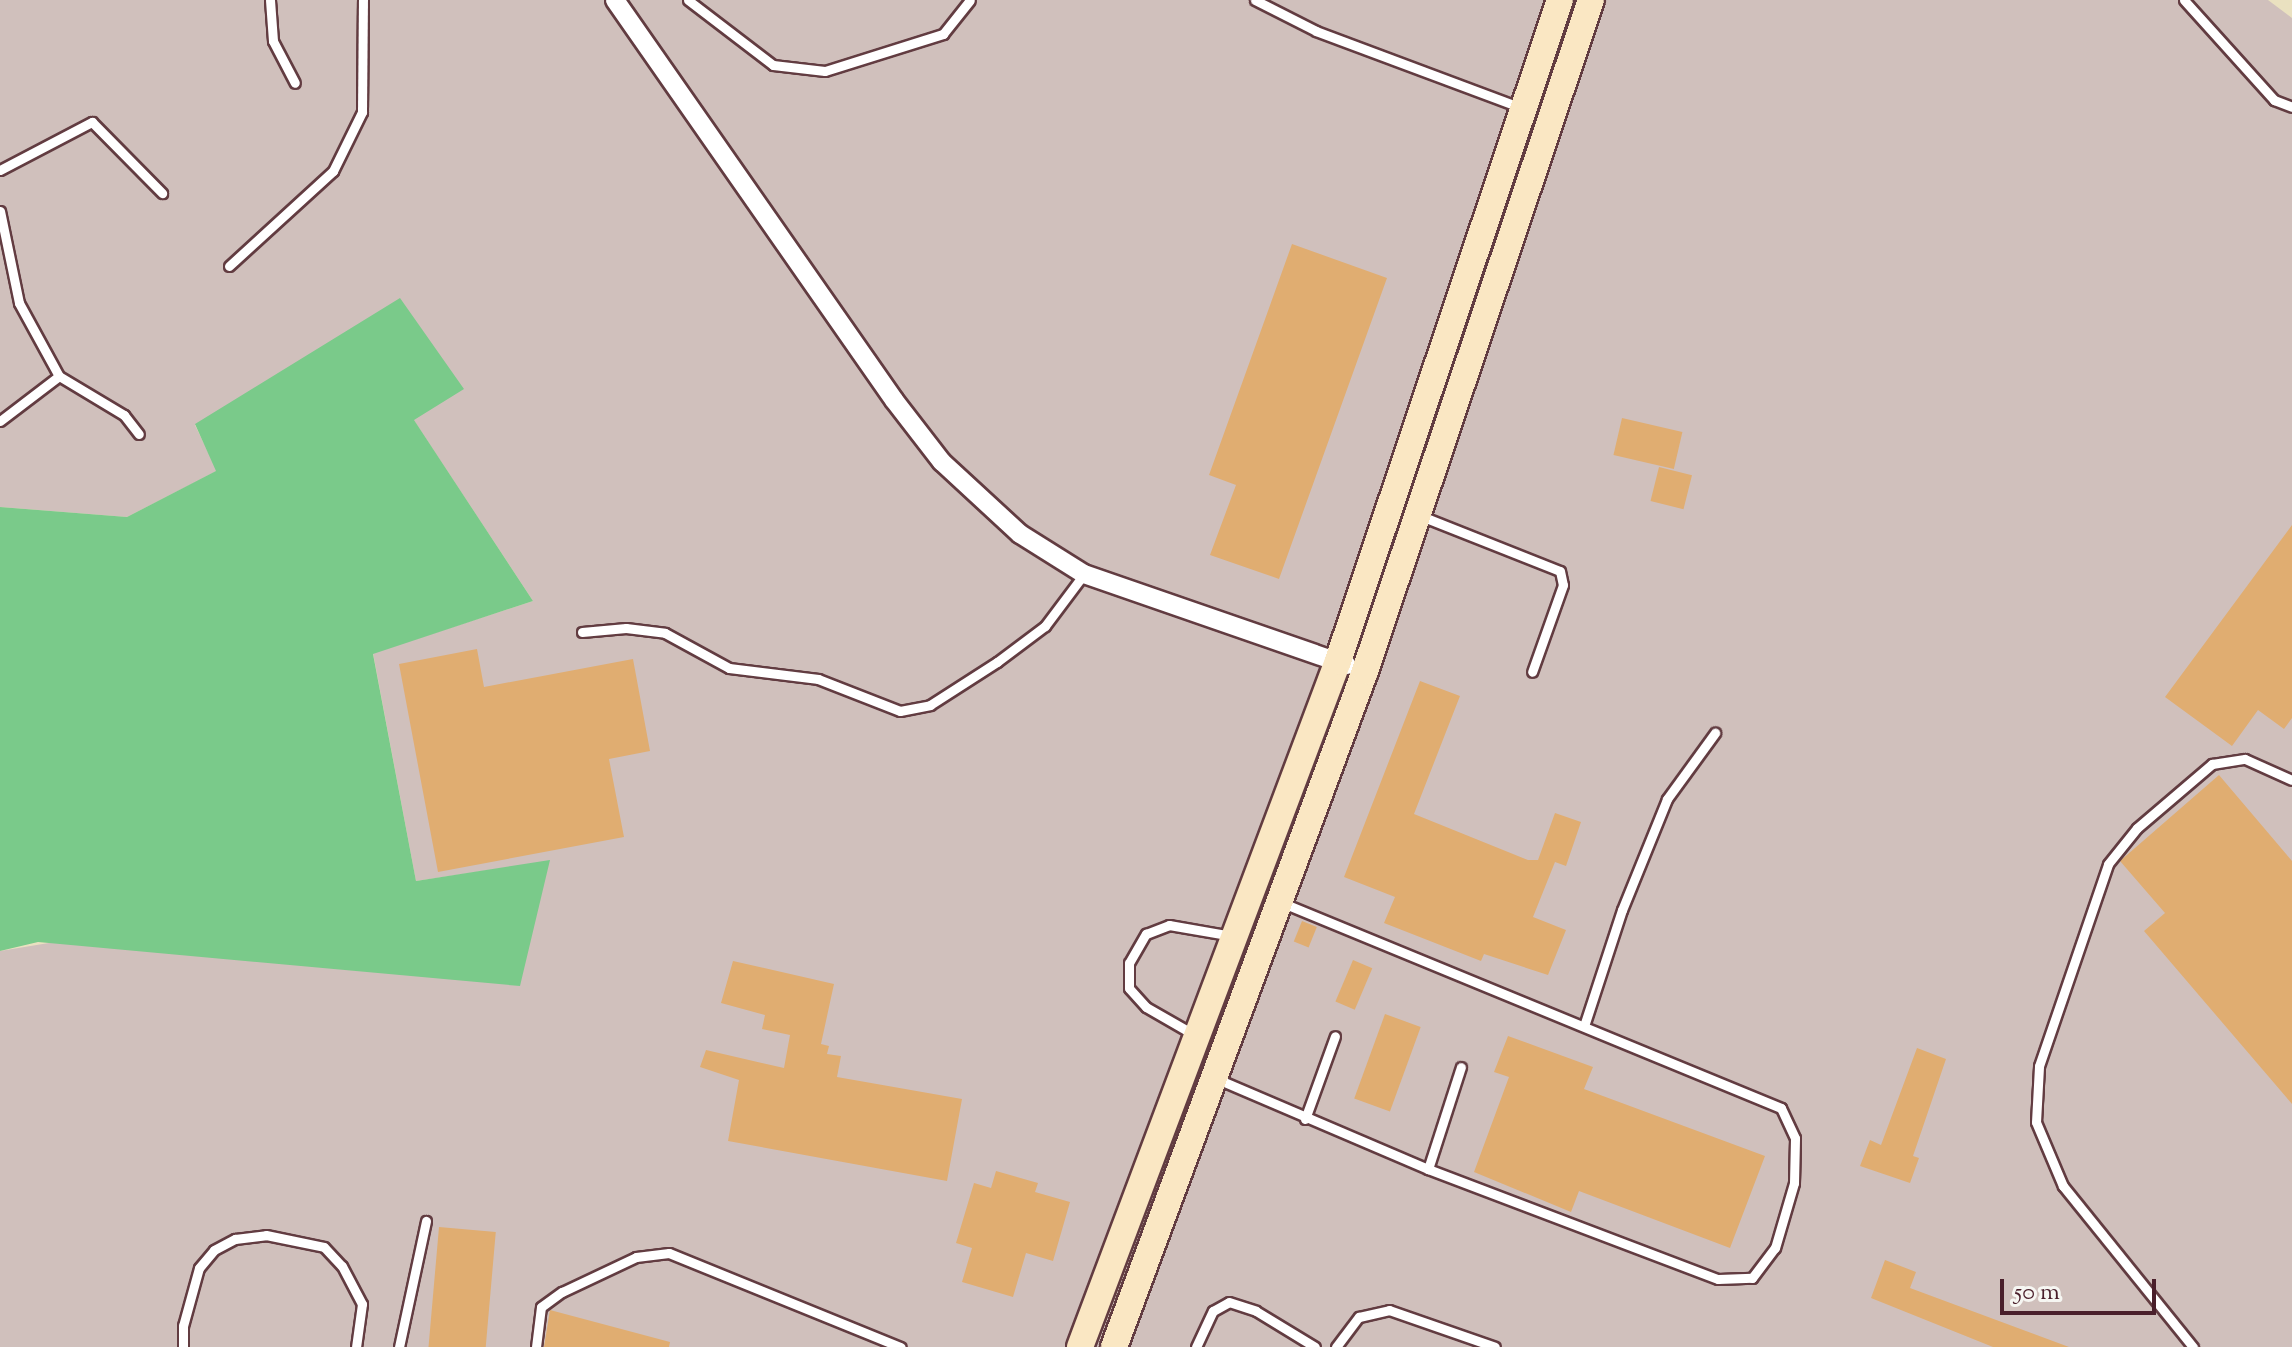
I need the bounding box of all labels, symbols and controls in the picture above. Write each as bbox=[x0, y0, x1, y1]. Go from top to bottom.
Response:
scale bar bbox=[2004, 1263, 2160, 1313]
text: 50 m bbox=[2014, 1276, 2060, 1310]

